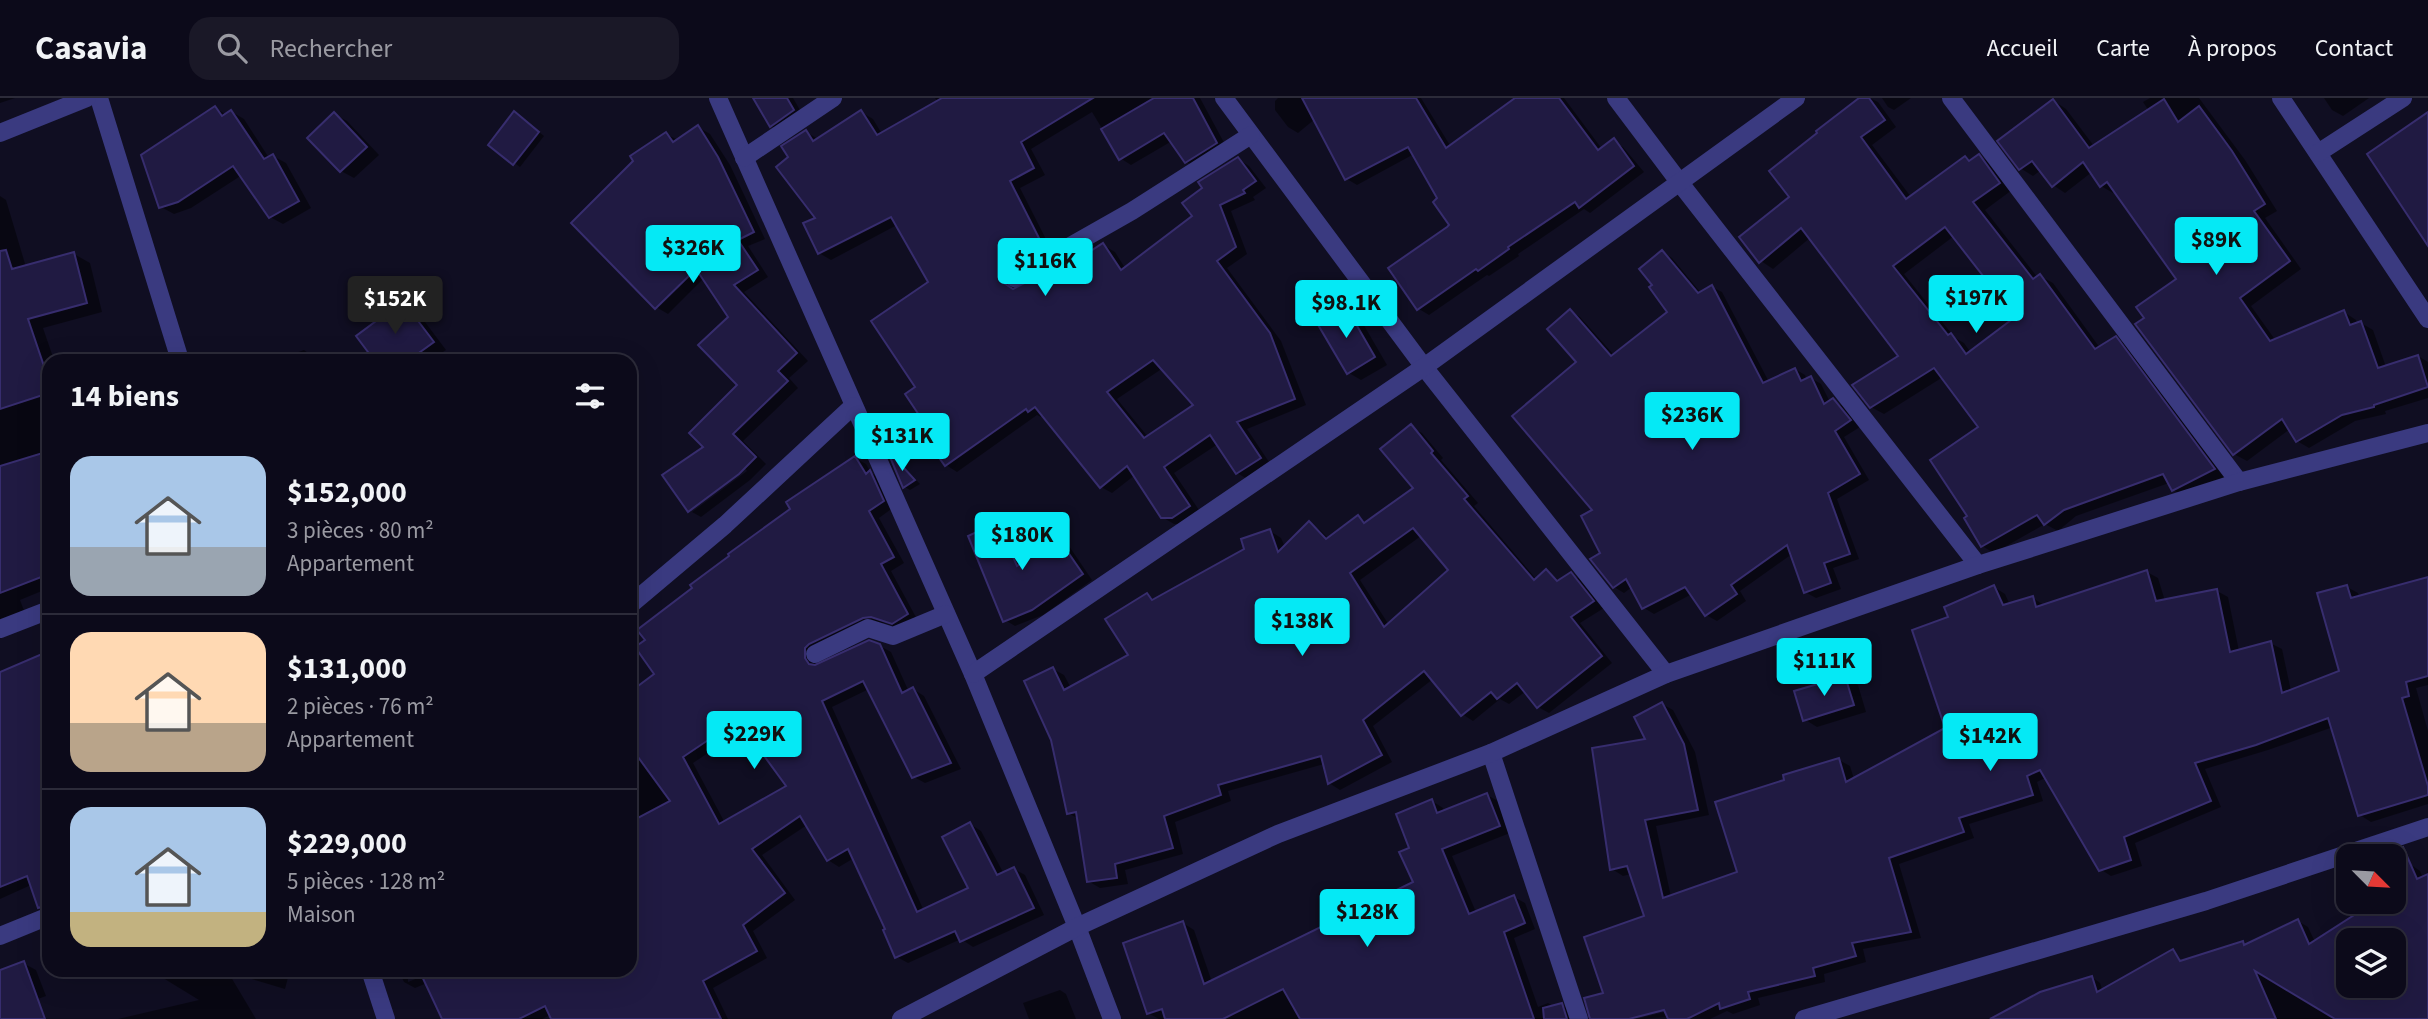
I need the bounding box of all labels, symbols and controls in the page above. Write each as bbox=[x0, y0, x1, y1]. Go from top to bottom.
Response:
search box bbox=[189, 17, 679, 80]
text: Casavia bbox=[35, 25, 147, 72]
icon: search bbox=[213, 29, 251, 67]
text: Rechercher bbox=[269, 30, 392, 67]
text: Accueil bbox=[1987, 31, 2058, 66]
text: Carte bbox=[2096, 31, 2150, 66]
text: À propos bbox=[2188, 31, 2277, 66]
text: Contact bbox=[2315, 31, 2393, 66]
pin: $89K bbox=[2175, 218, 2257, 277]
text: $89K bbox=[2191, 223, 2241, 256]
pin: $326K bbox=[644, 226, 742, 285]
text: $326K bbox=[662, 231, 724, 264]
pin: $116K bbox=[996, 238, 1094, 298]
text: $116K bbox=[1014, 244, 1076, 277]
pin: $197K bbox=[1927, 275, 2025, 335]
pin: $152K bbox=[346, 276, 444, 336]
pin: $98.1K bbox=[1289, 280, 1403, 340]
text: $197K bbox=[1945, 281, 2007, 314]
text: $152K bbox=[364, 282, 426, 315]
text: $98.1K bbox=[1311, 286, 1381, 319]
text: 14 biens bbox=[70, 375, 179, 418]
icon: filters bbox=[571, 377, 609, 415]
pin: $236K bbox=[1643, 392, 1741, 452]
text: $236K bbox=[1661, 398, 1723, 431]
pin: $131K bbox=[853, 414, 951, 473]
text: $131K bbox=[871, 419, 933, 452]
text: $152,000 bbox=[287, 471, 407, 514]
icon: home bbox=[126, 484, 210, 568]
pin: $180K bbox=[973, 512, 1071, 572]
text: 3 pièces · 80 m² bbox=[287, 514, 434, 547]
text: $180K bbox=[991, 518, 1053, 551]
text: Appartement bbox=[287, 547, 414, 580]
pin: $138K bbox=[1253, 598, 1351, 658]
text: $138K bbox=[1271, 604, 1333, 637]
pin: $111K bbox=[1775, 638, 1873, 698]
text: $111K bbox=[1793, 644, 1855, 677]
text: $131,000 bbox=[287, 647, 407, 690]
icon: home bbox=[126, 660, 210, 744]
text: 2 pièces · 76 m² bbox=[287, 690, 434, 723]
pin: $229K bbox=[705, 712, 803, 771]
pin: $142K bbox=[1941, 714, 2039, 773]
text: $229K bbox=[723, 717, 785, 750]
text: $142K bbox=[1959, 719, 2021, 752]
text: Appartement bbox=[287, 723, 414, 756]
text: $229,000 bbox=[287, 822, 407, 865]
icon: home bbox=[126, 835, 210, 919]
north arrow bbox=[2336, 844, 2406, 914]
map controls bbox=[2336, 844, 2406, 998]
text: 5 pièces · 128 m² bbox=[287, 865, 445, 898]
pin: $128K bbox=[1318, 890, 1416, 949]
text: $128K bbox=[1336, 895, 1398, 928]
text: Maison bbox=[287, 898, 356, 931]
button: layers bbox=[2336, 928, 2406, 998]

